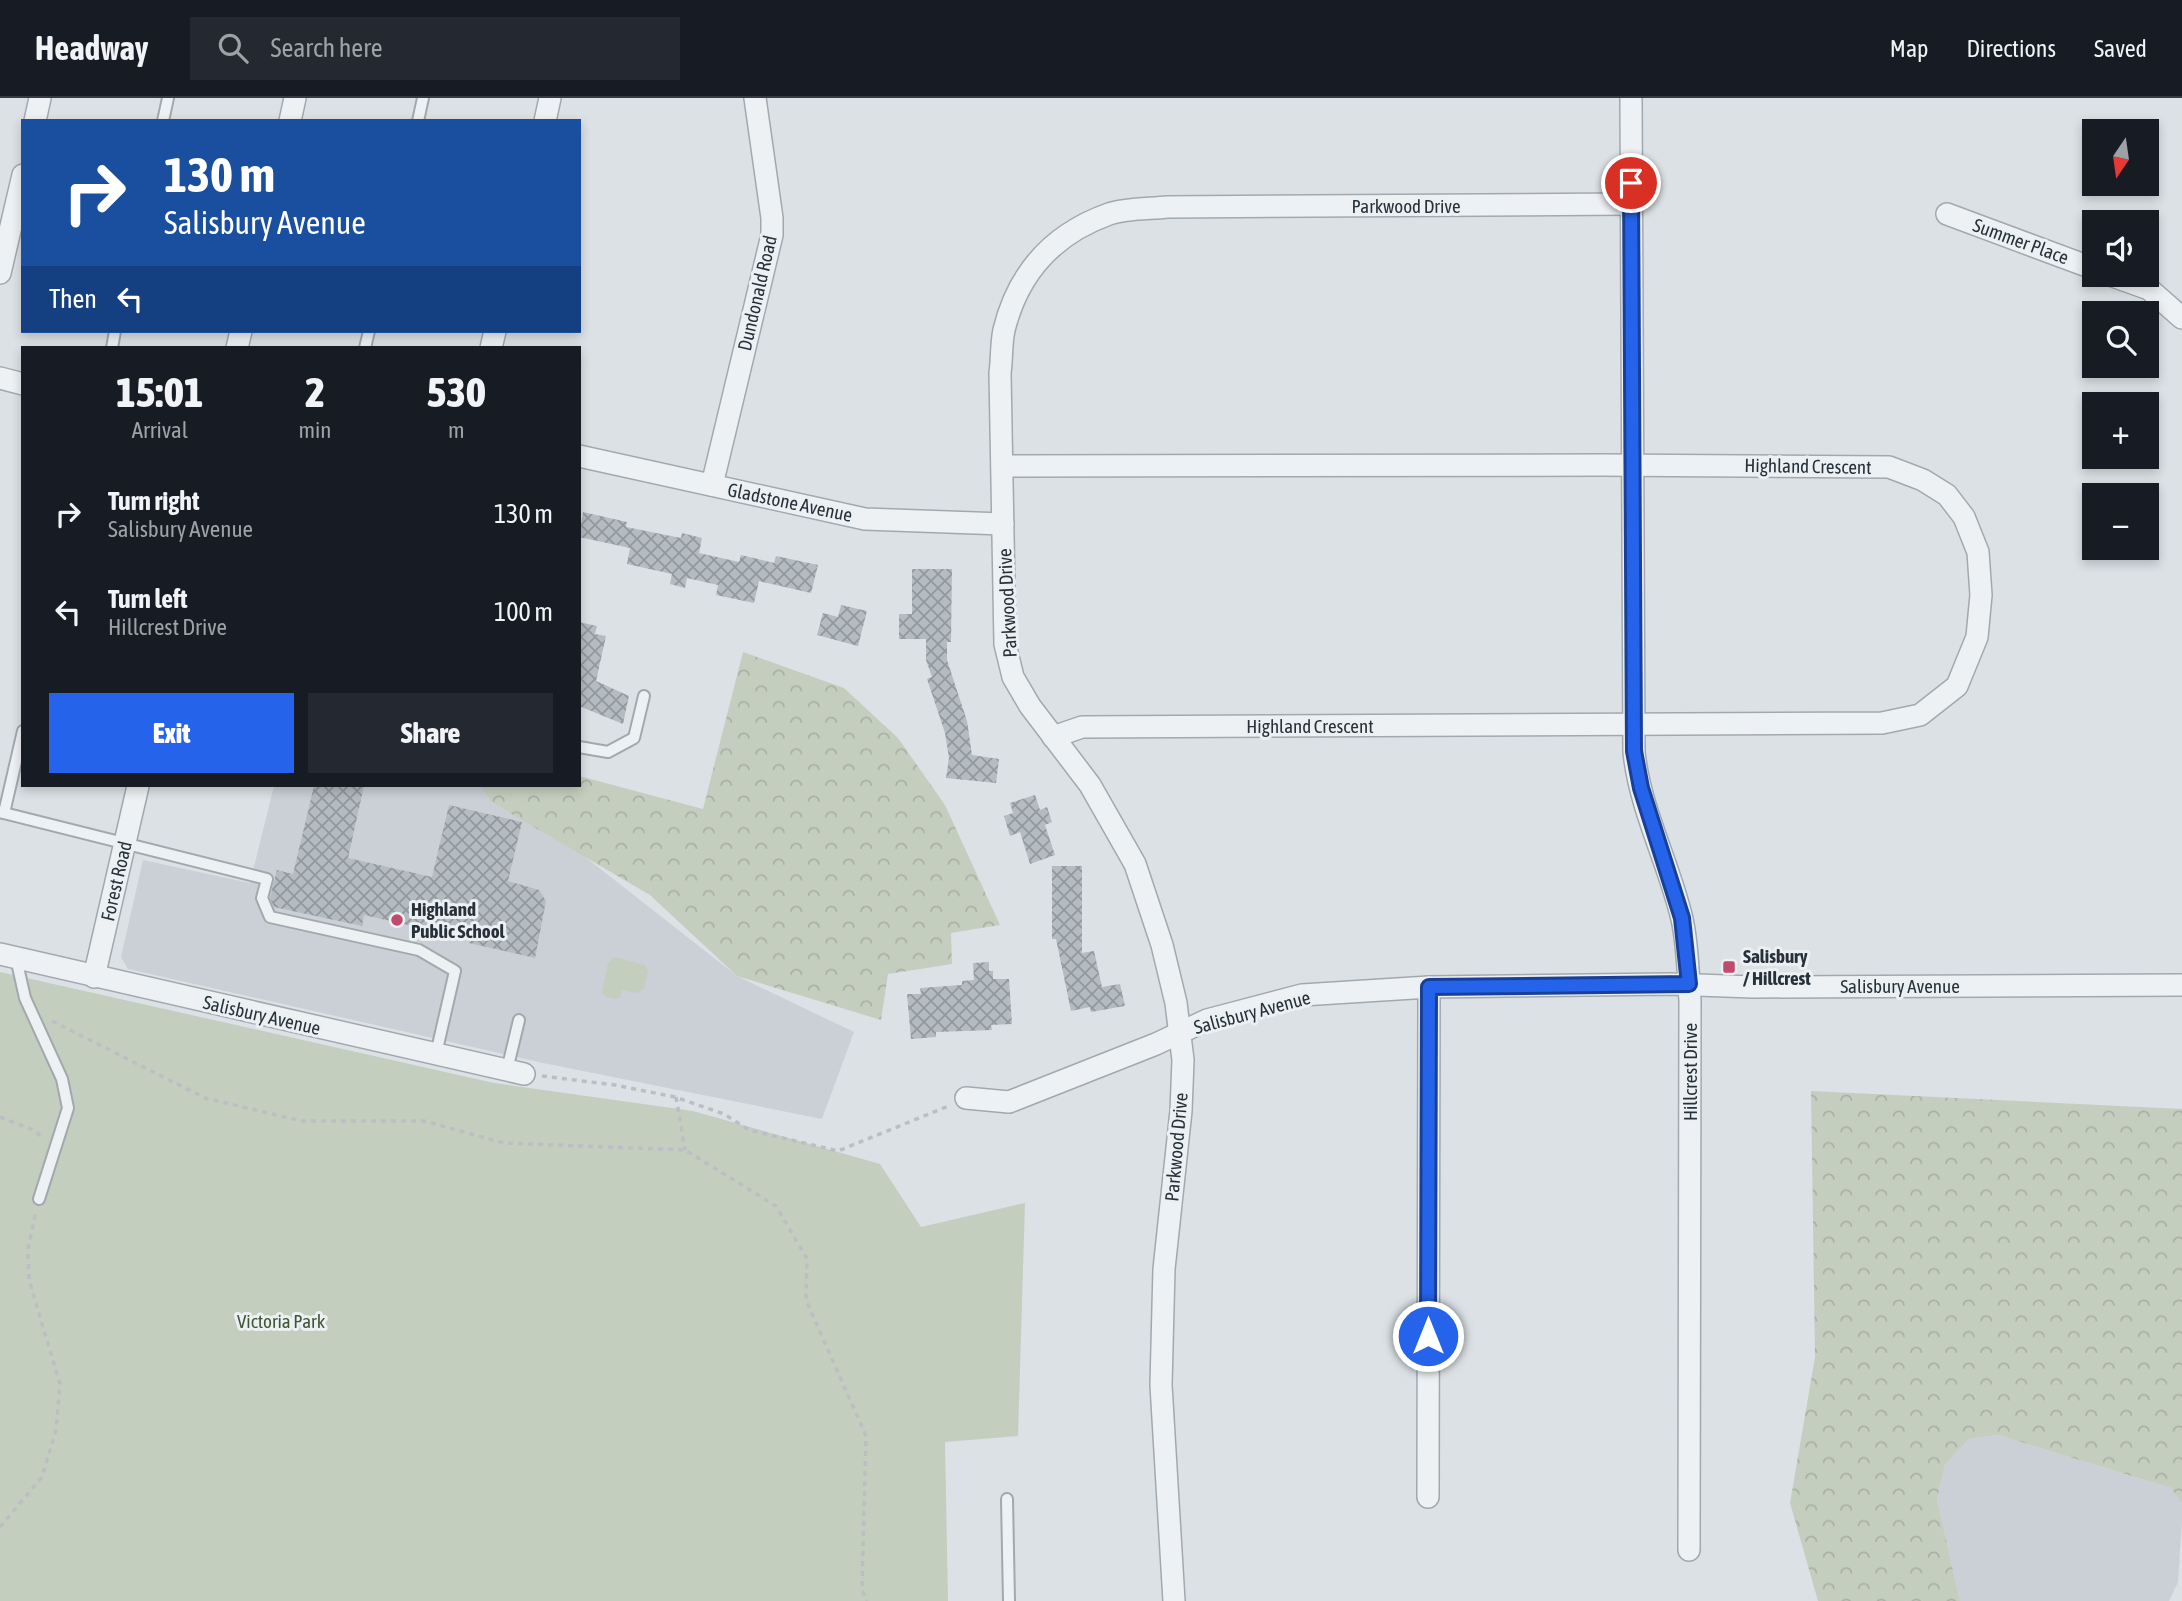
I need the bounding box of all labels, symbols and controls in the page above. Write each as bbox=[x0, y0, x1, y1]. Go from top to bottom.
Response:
search box bbox=[190, 17, 680, 80]
text: Headway bbox=[35, 29, 148, 67]
icon: search bbox=[214, 29, 252, 67]
text: Search here bbox=[270, 33, 383, 63]
text: Map bbox=[1890, 35, 1928, 62]
text: Directions bbox=[1966, 35, 2056, 62]
text: Saved bbox=[2094, 35, 2147, 62]
north arrow bbox=[2082, 119, 2160, 196]
map controls bbox=[2082, 119, 2159, 560]
text: 130 m bbox=[164, 146, 275, 202]
icon: right bbox=[49, 147, 140, 238]
pin bbox=[1601, 153, 1661, 213]
icon: arrive bbox=[1612, 164, 1650, 202]
street label: Parkwood Drive bbox=[1351, 195, 1461, 217]
text: Salisbury Avenue bbox=[164, 204, 366, 241]
button: sound bbox=[2082, 210, 2159, 287]
street label: Summer Place bbox=[1970, 214, 2072, 268]
street label: Dundonald Road bbox=[733, 233, 781, 353]
icon: left bbox=[111, 280, 149, 318]
text: Then bbox=[49, 284, 97, 314]
button: search bbox=[2082, 301, 2159, 378]
text: 15:01 bbox=[116, 368, 203, 416]
text: 2 bbox=[305, 368, 325, 416]
text: 530 bbox=[427, 368, 486, 416]
button: + bbox=[2082, 392, 2159, 469]
text: Arrival bbox=[132, 417, 188, 443]
text: min bbox=[299, 417, 332, 443]
text: m bbox=[448, 417, 465, 443]
street label: Highland Crescent bbox=[1744, 454, 1872, 478]
street label: Gladstone Avenue bbox=[726, 478, 854, 526]
button: − bbox=[2082, 483, 2159, 560]
text: Turn right bbox=[108, 486, 199, 516]
icon: right bbox=[49, 495, 87, 533]
text: 130 m bbox=[494, 499, 553, 529]
text: Salisbury Avenue bbox=[108, 516, 253, 542]
street label: Parkwood Drive bbox=[993, 548, 1021, 658]
text: Turn left bbox=[108, 584, 188, 614]
icon: left bbox=[49, 593, 87, 631]
text: 100 m bbox=[494, 597, 553, 627]
text: Hillcrest Drive bbox=[108, 614, 227, 640]
button: Exit bbox=[49, 693, 294, 773]
button: Share bbox=[308, 693, 553, 773]
street label: Highland Crescent bbox=[1246, 715, 1374, 737]
street label: Forest Road bbox=[96, 839, 136, 923]
place label: Highland Public School bbox=[411, 898, 506, 942]
marker: Highland Public School bbox=[389, 912, 405, 928]
place label: Salisbury / Hillcrest bbox=[1743, 945, 1811, 989]
marker: Salisbury / Hillcrest bbox=[1721, 959, 1737, 975]
street label: Salisbury Avenue bbox=[1840, 975, 1960, 997]
street label: Salisbury Avenue bbox=[1191, 986, 1313, 1038]
street label: Salisbury Avenue bbox=[201, 991, 323, 1039]
street label: Hillcrest Drive bbox=[1679, 1023, 1701, 1121]
street label: Parkwood Drive bbox=[1160, 1092, 1192, 1202]
position arrow bbox=[1391, 1299, 1465, 1373]
park label: Victoria Park bbox=[237, 1310, 326, 1332]

